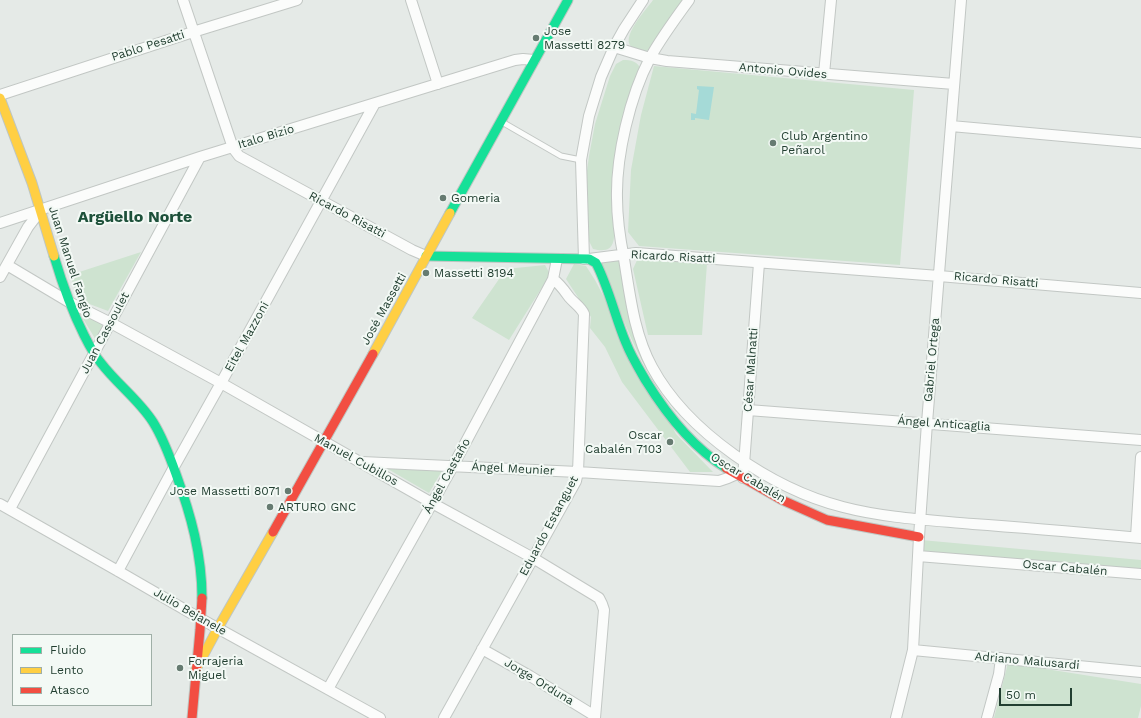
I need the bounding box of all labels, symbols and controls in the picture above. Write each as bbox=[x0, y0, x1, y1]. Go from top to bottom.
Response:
place label: Jose Massetti 8279 bbox=[544, 24, 625, 52]
street label: Pablo Pesatti bbox=[110, 27, 186, 65]
marker: Jose Massetti 8279 bbox=[531, 33, 541, 43]
street label: Antonio Ovides bbox=[738, 60, 828, 82]
street label: Italo Bizio bbox=[236, 122, 296, 152]
place label: Club Argentino Peñarol bbox=[781, 129, 868, 157]
marker: Club Argentino Peñarol bbox=[768, 138, 778, 148]
street label: Ricardo Risatti bbox=[306, 189, 388, 241]
place label: Gomeria bbox=[451, 191, 500, 205]
marker: Gomeria bbox=[438, 193, 448, 203]
street label: Juan Manuel Fangio bbox=[45, 204, 95, 320]
district label: Argüello Norte bbox=[78, 207, 192, 227]
street label: Ricardo Risatti bbox=[630, 248, 716, 266]
place label: Massetti 8194 bbox=[434, 266, 514, 280]
marker: Massetti 8194 bbox=[421, 268, 431, 278]
street label: Ricardo Risatti bbox=[953, 269, 1039, 291]
street label: José Massetti bbox=[358, 270, 410, 348]
street label: Juan Cassoulet bbox=[77, 290, 133, 376]
street label: Eitel Mazzoni bbox=[222, 299, 272, 375]
street label: Gabriel Ortega bbox=[921, 317, 943, 403]
street label: César Malnatti bbox=[741, 327, 761, 413]
street label: Ángel Anticaglia bbox=[897, 414, 991, 434]
place label: Oscar Cabalén 7103 bbox=[585, 428, 662, 456]
street label: Manuel Cubillos bbox=[312, 431, 400, 489]
street label: Ángel Castaño bbox=[420, 436, 474, 516]
marker: Oscar Cabalén 7103 bbox=[665, 437, 675, 447]
street label: Oscar Cabalén bbox=[708, 450, 788, 506]
street label: Ángel Meunier bbox=[471, 460, 555, 478]
street label: Eduardo Estanguet bbox=[516, 473, 582, 579]
place label: Jose Massetti 8071 bbox=[170, 484, 280, 498]
marker: Jose Massetti 8071 bbox=[283, 486, 293, 496]
place label: ARTURO GNC bbox=[278, 500, 356, 514]
marker: ARTURO GNC bbox=[265, 502, 275, 512]
street label: Oscar Cabalén bbox=[1022, 557, 1108, 579]
street label: Julio Bejanele bbox=[151, 585, 229, 639]
legend bbox=[12, 634, 152, 706]
text: Fluido bbox=[50, 643, 86, 657]
street label: Adriano Malusardi bbox=[974, 649, 1080, 673]
place label: Forrajeria Miguel bbox=[188, 654, 243, 682]
street label: Jorge Orduna bbox=[502, 656, 576, 708]
text: Lento bbox=[50, 663, 84, 677]
marker: Forrajeria Miguel bbox=[175, 663, 185, 673]
scale bar bbox=[1001, 680, 1074, 706]
text: Atasco bbox=[50, 683, 90, 697]
text: 50 m bbox=[1006, 688, 1036, 702]

